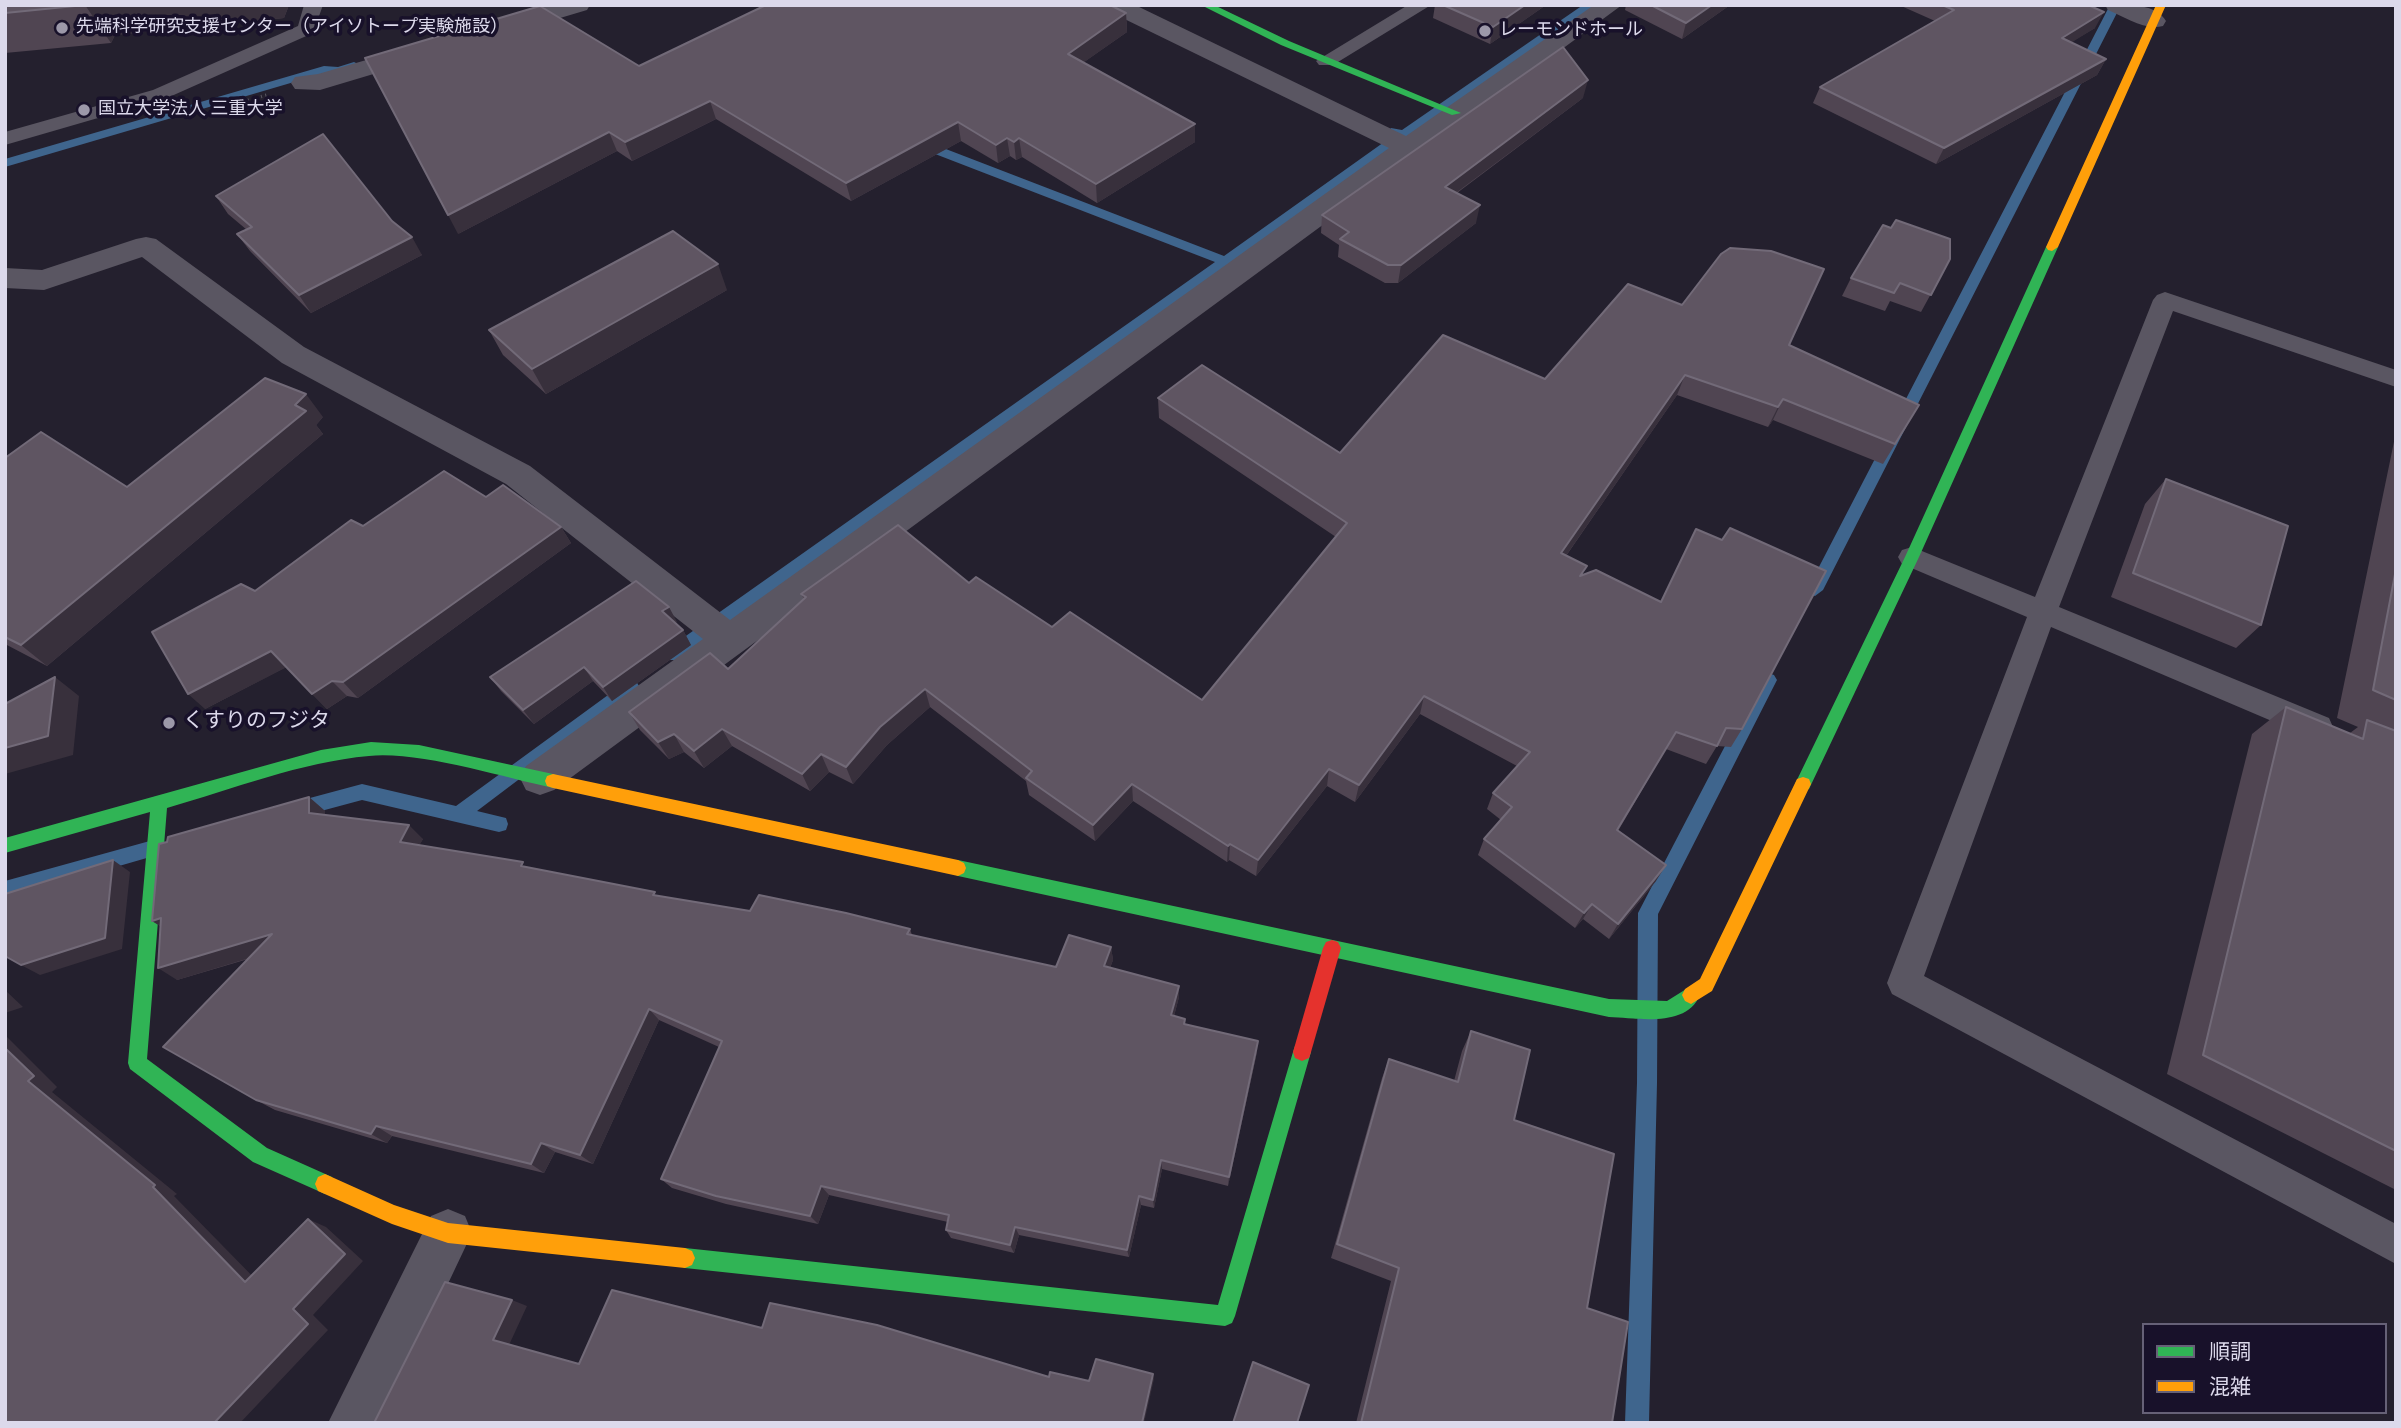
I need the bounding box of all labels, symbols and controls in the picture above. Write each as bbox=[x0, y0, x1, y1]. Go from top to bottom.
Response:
place label: 先端科学研究支援センター（アイソトープ実験施設） bbox=[76, 17, 508, 39]
marker: 先端科学研究支援センター（アイソトープ実験施設） bbox=[54, 20, 70, 36]
place label: レーモンドホール bbox=[1499, 20, 1643, 42]
marker: レーモンドホール bbox=[1477, 23, 1493, 39]
place label: 国立大学法人 三重大学 bbox=[98, 99, 282, 121]
marker: 国立大学法人 三重大学 bbox=[76, 102, 92, 118]
place label: くすりのフジタ bbox=[183, 710, 330, 736]
marker: くすりのフジタ bbox=[161, 715, 177, 731]
legend bbox=[2142, 1323, 2387, 1414]
text: 順調 bbox=[2209, 1337, 2251, 1369]
text: 混雑 bbox=[2209, 1372, 2251, 1404]

